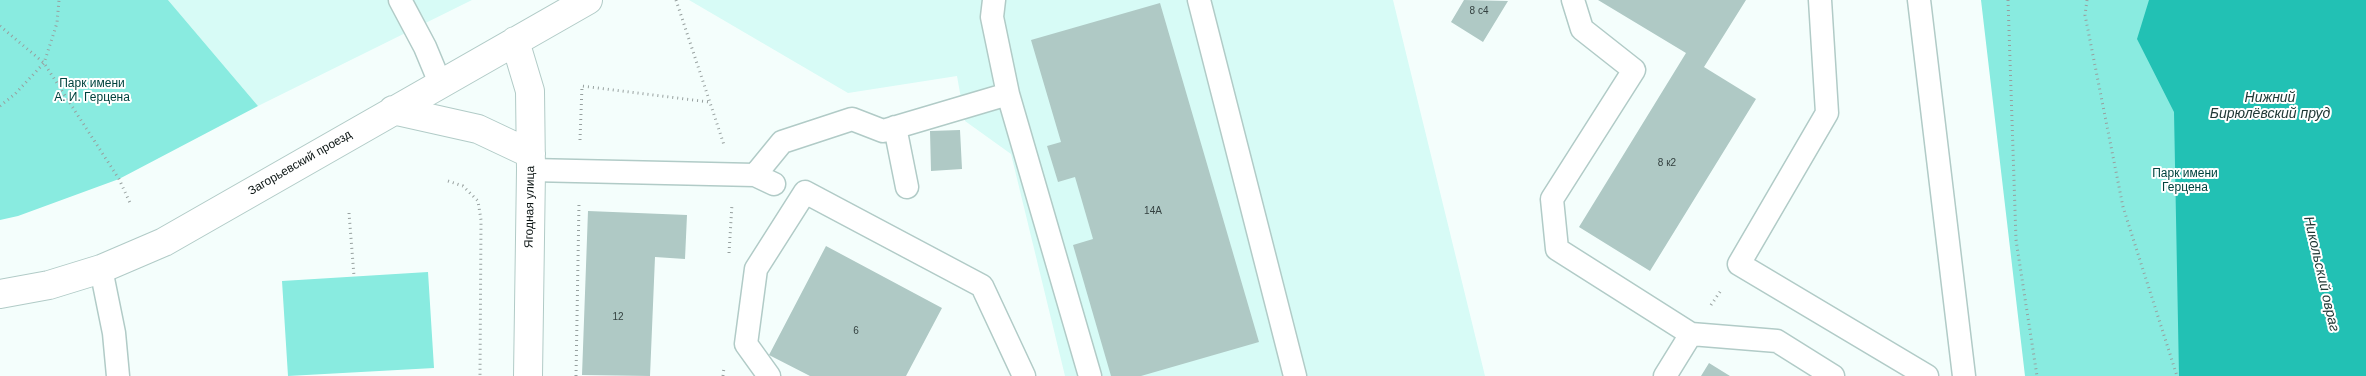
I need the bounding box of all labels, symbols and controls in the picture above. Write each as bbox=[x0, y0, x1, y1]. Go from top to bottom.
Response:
house number: 8 с4 bbox=[1470, 5, 1488, 17]
park label: Парк имени А. И. Герцена bbox=[54, 77, 130, 105]
water label: Нижний Бирюлёвский пруд bbox=[2210, 90, 2330, 122]
street label: Загорьевский проезд bbox=[246, 128, 354, 198]
house number: 8 к2 bbox=[1658, 157, 1676, 169]
street label: Ягодная улица bbox=[522, 166, 538, 248]
park label: Парк имени Герцена bbox=[2152, 167, 2218, 195]
house number: 14А bbox=[1144, 205, 1162, 217]
water label: Никольский овраг bbox=[2300, 215, 2342, 333]
house number: 12 bbox=[612, 311, 624, 323]
house number: 6 bbox=[853, 325, 859, 337]

